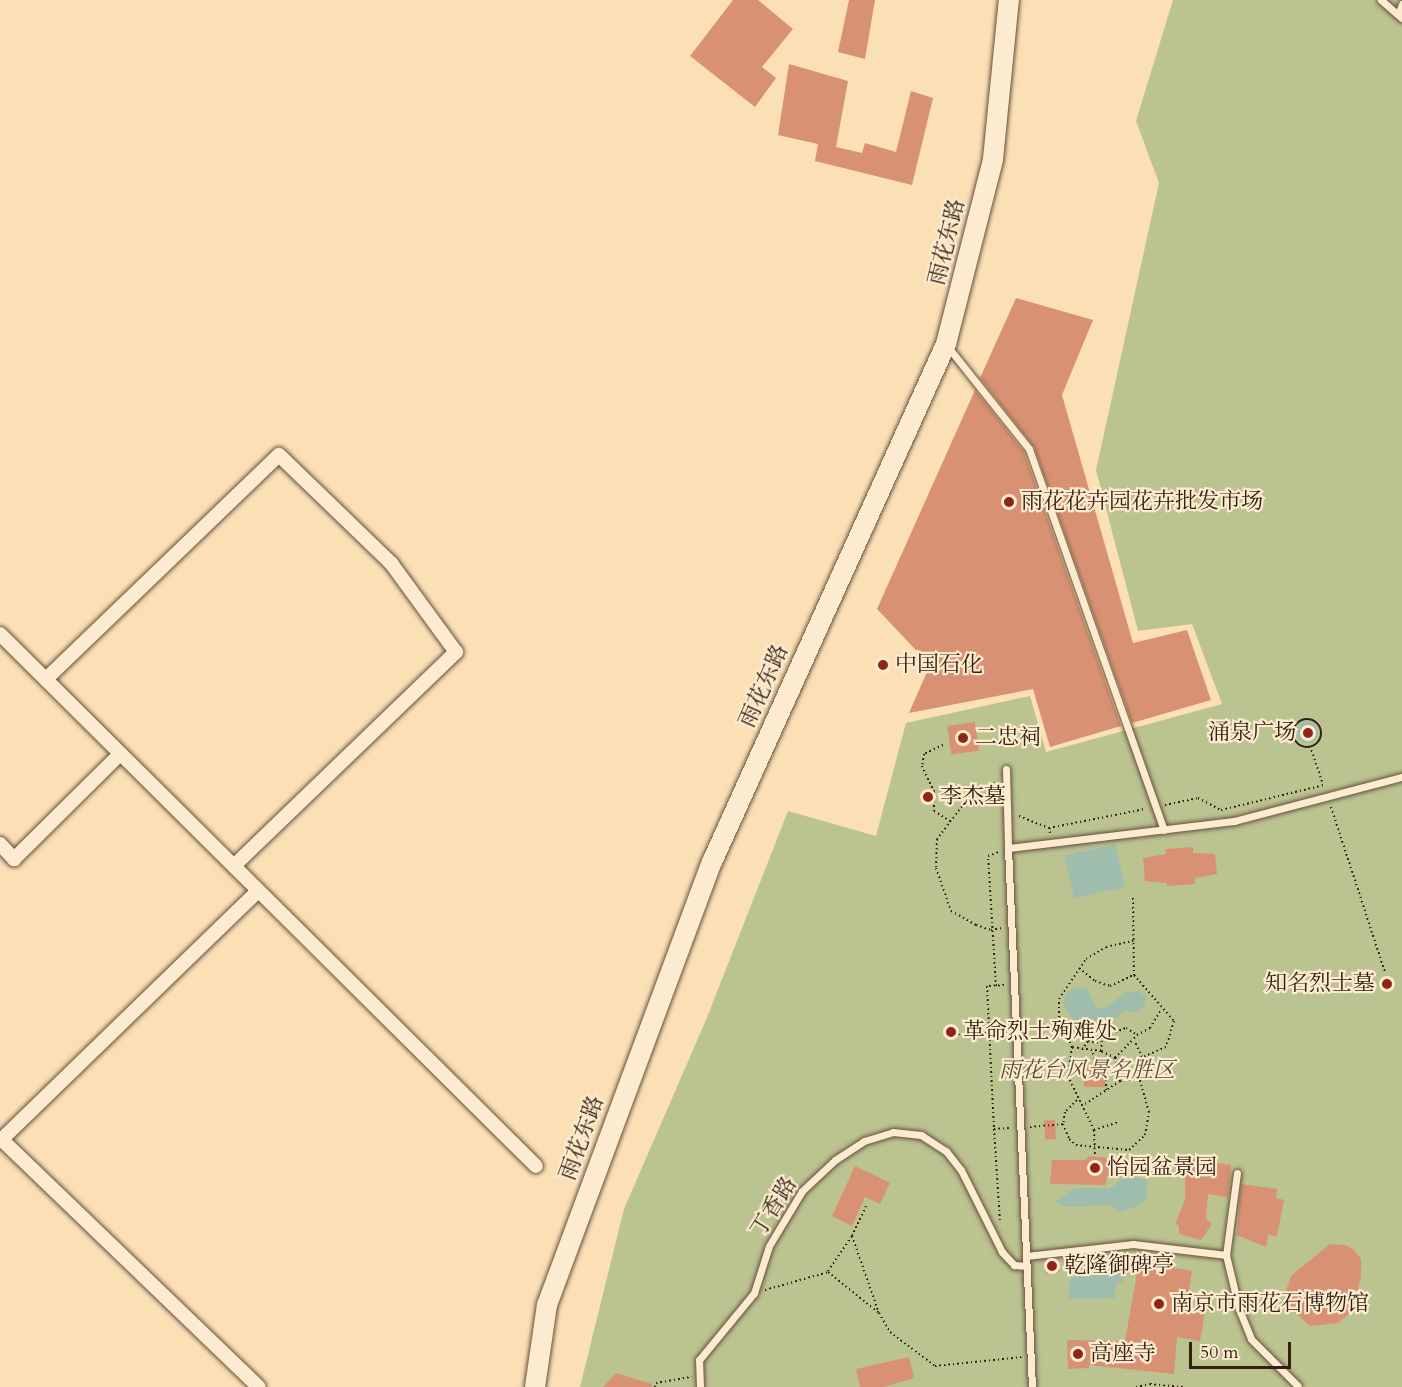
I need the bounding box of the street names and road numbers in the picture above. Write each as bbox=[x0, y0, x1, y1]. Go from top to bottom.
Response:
street label: 雨花东路 bbox=[924, 196, 970, 288]
street label: 雨花东路 bbox=[734, 640, 794, 732]
street label: 雨花东路 bbox=[555, 1092, 609, 1184]
street label: 丁香路 bbox=[745, 1172, 803, 1242]

